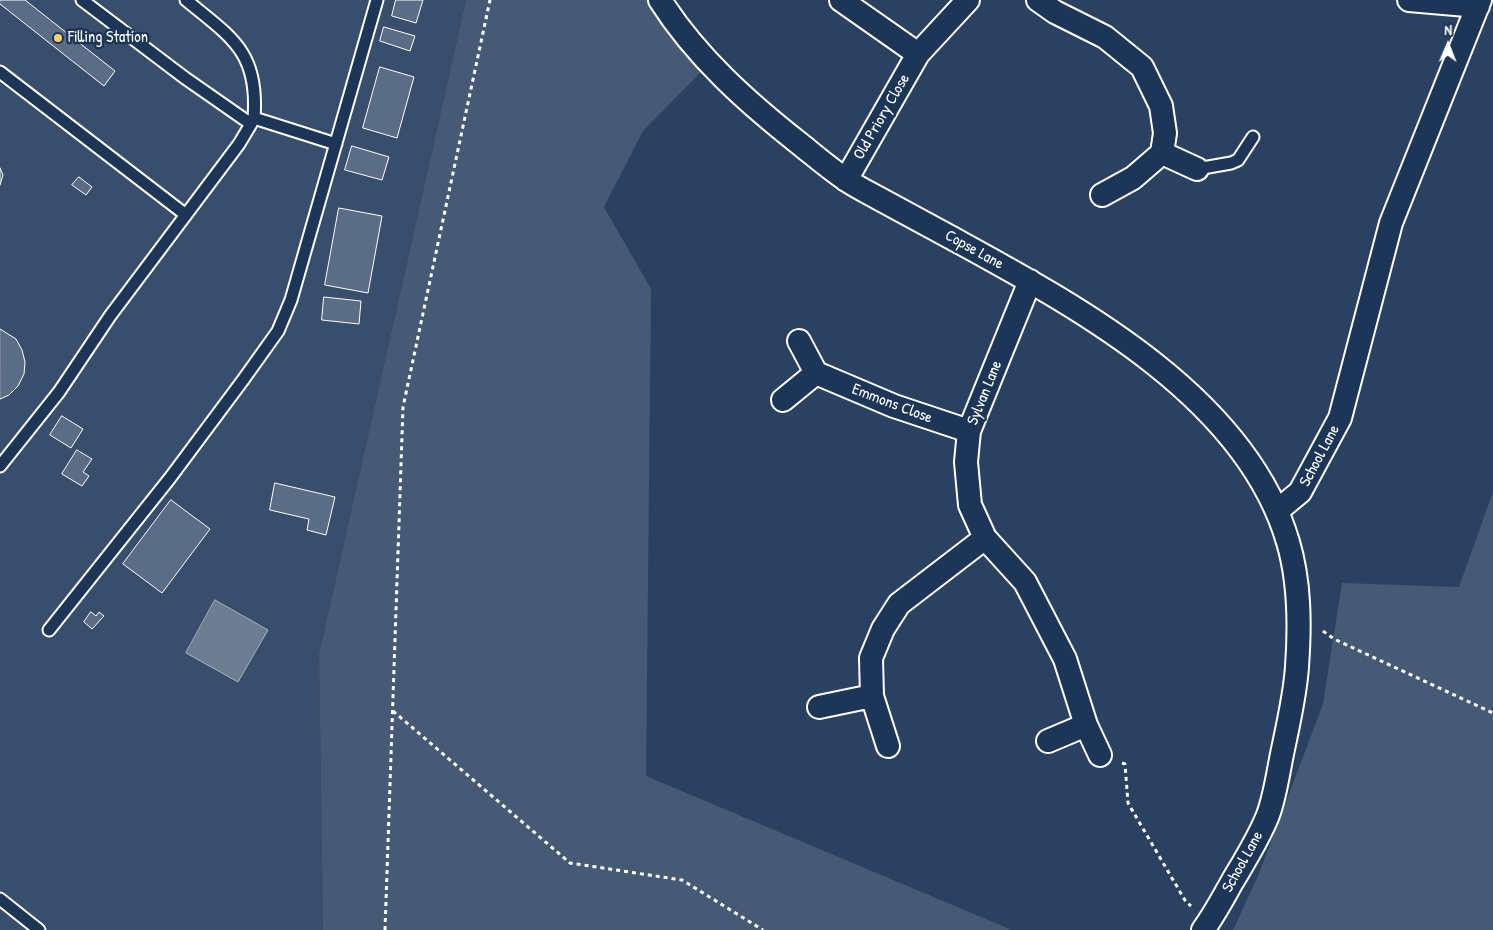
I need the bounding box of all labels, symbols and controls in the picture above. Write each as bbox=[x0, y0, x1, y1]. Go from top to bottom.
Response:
north arrow bbox=[1423, 20, 1473, 70]
text: N bbox=[1444, 20, 1452, 39]
place label: Filling Station bbox=[68, 28, 148, 48]
marker: Filling Station bbox=[52, 32, 64, 44]
street label: Old Priory Close bbox=[850, 71, 914, 163]
street label: Copse Lane bbox=[941, 226, 1007, 274]
street label: Sylvan Lane bbox=[963, 358, 1007, 428]
street label: Emmons Close bbox=[849, 380, 935, 428]
street label: School Lane bbox=[1296, 422, 1344, 490]
street label: School Lane bbox=[1218, 828, 1268, 896]

